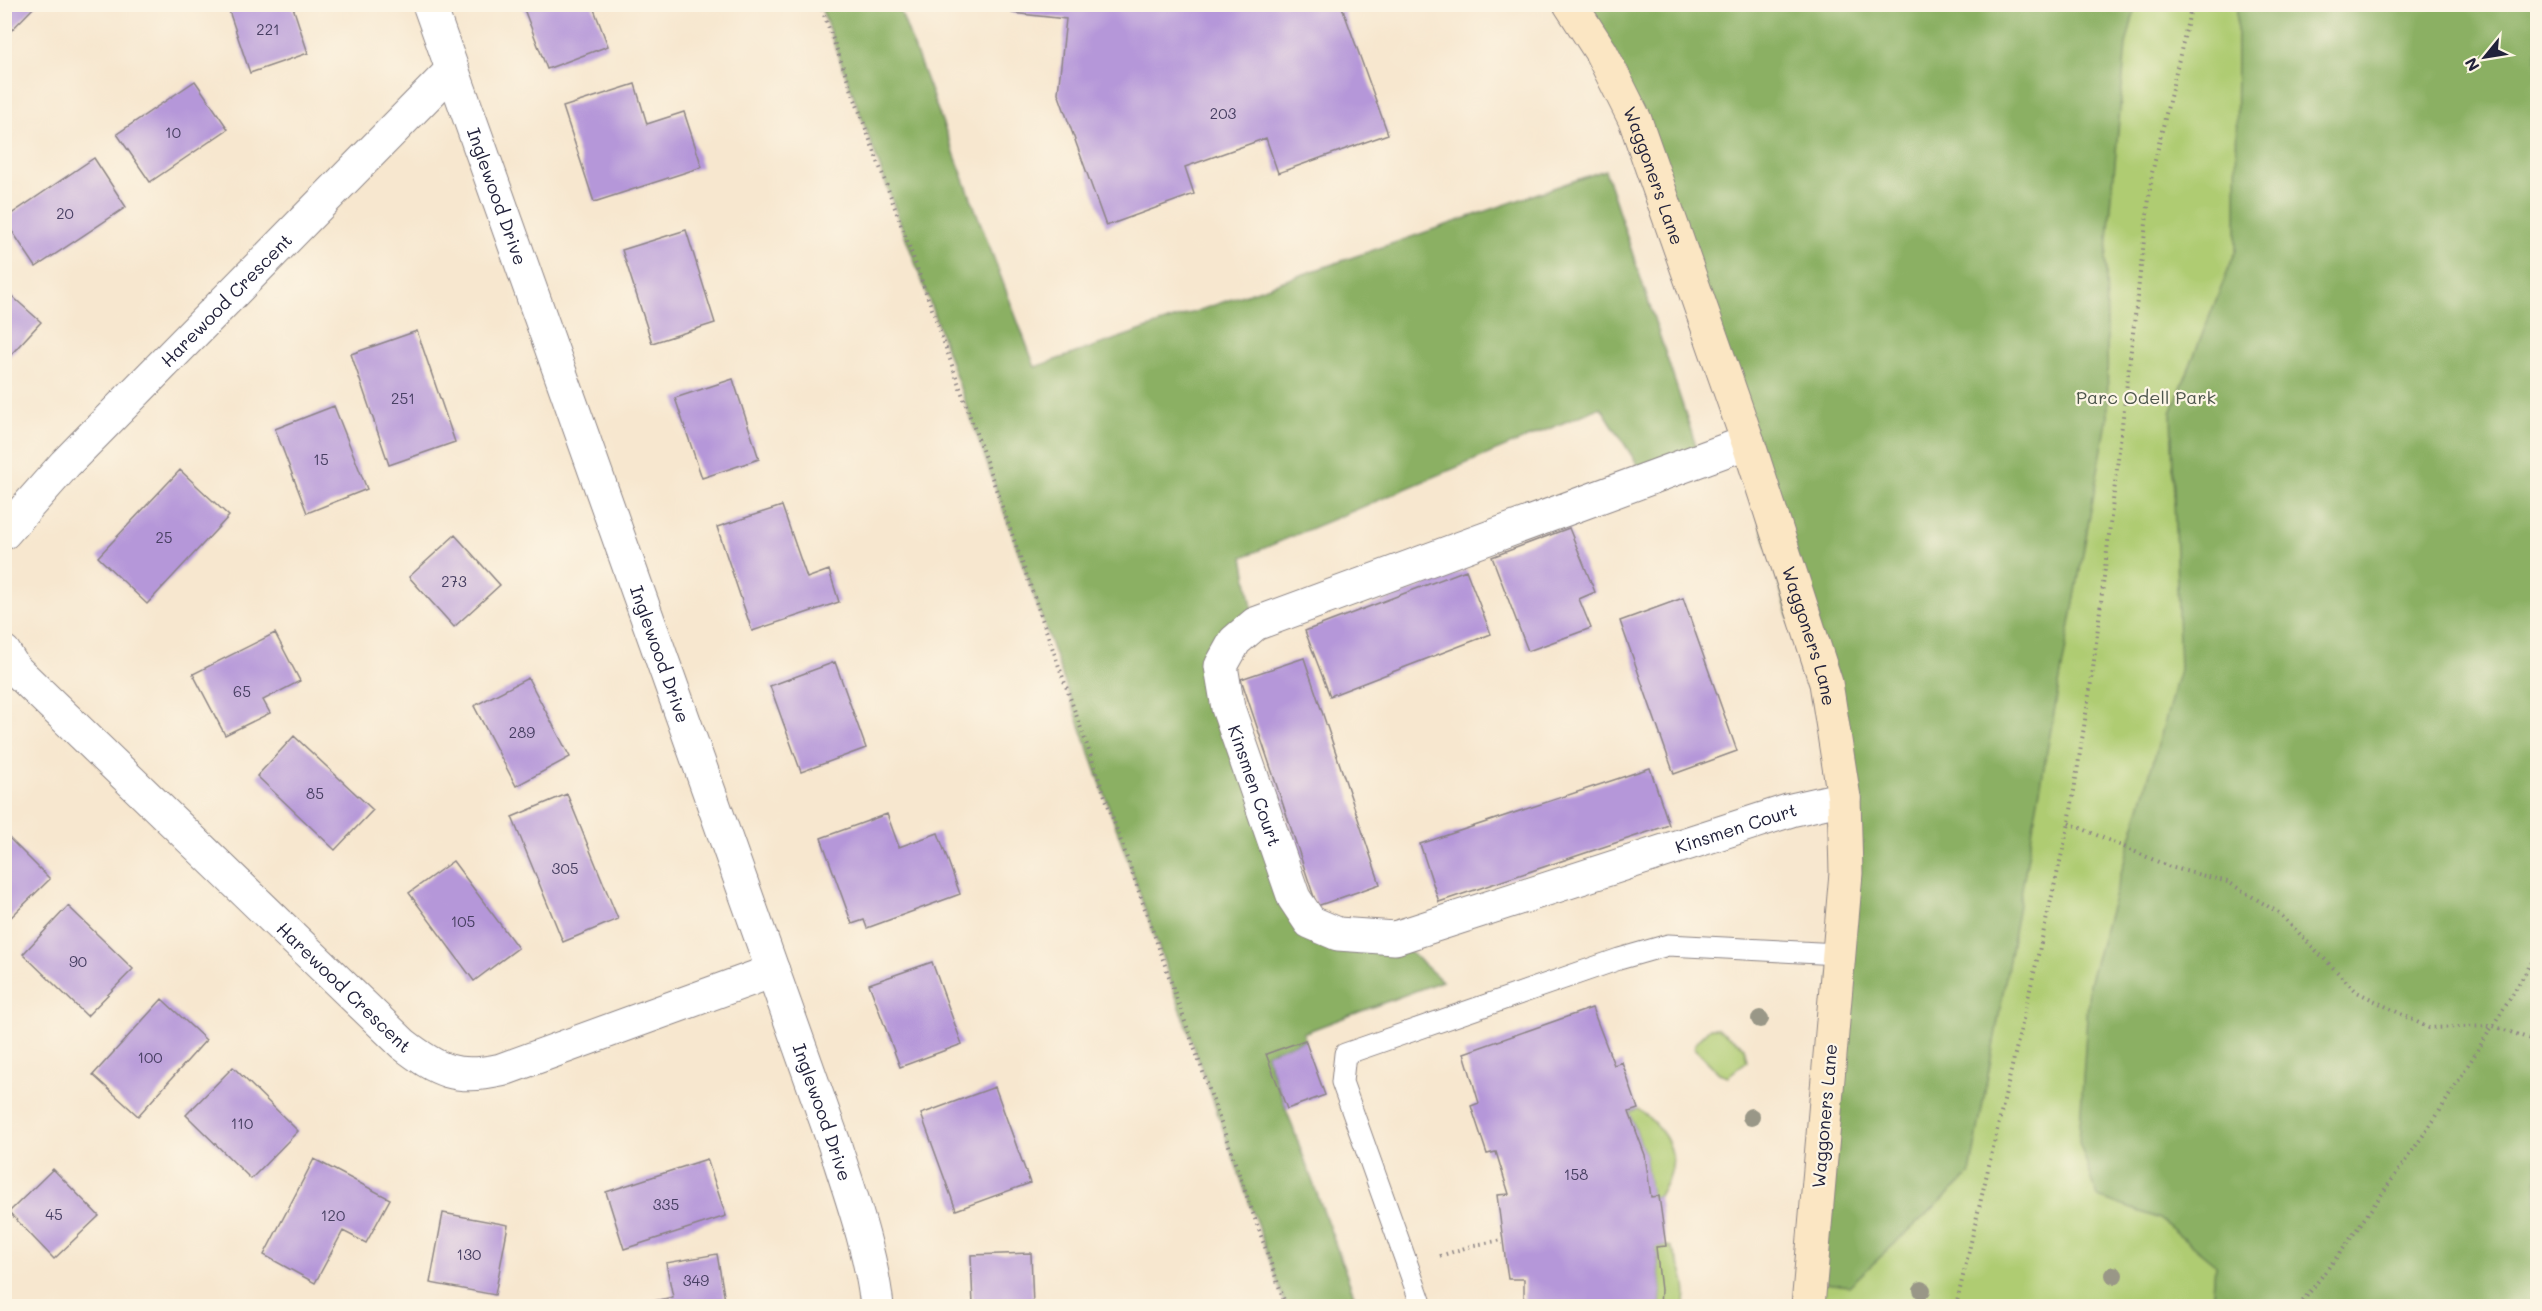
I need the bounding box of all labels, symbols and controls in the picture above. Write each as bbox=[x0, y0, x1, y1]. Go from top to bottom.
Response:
house number: 221 bbox=[256, 19, 280, 39]
north arrow bbox=[2455, 27, 2515, 87]
text: N bbox=[2459, 54, 2484, 75]
street label: Waggoners Lane bbox=[1618, 102, 1690, 248]
house number: 203 bbox=[1210, 103, 1236, 123]
house number: 10 bbox=[165, 122, 181, 142]
street label: Inglewood Drive bbox=[462, 124, 533, 268]
house number: 20 bbox=[56, 203, 74, 223]
street label: Harewood Crescent bbox=[155, 228, 297, 372]
park label: Parc Odell Park bbox=[2076, 385, 2216, 409]
house number: 251 bbox=[391, 388, 415, 408]
house number: 15 bbox=[313, 449, 329, 469]
house number: 25 bbox=[155, 527, 173, 547]
street label: Waggoners Lane bbox=[1777, 563, 1841, 707]
house number: 273 bbox=[441, 571, 467, 591]
street label: Inglewood Drive bbox=[625, 582, 696, 726]
house number: 65 bbox=[233, 681, 251, 701]
house number: 289 bbox=[509, 722, 535, 742]
street label: Kinsmen Court bbox=[1223, 722, 1287, 849]
house number: 85 bbox=[306, 783, 324, 803]
street label: Kinsmen Court bbox=[1672, 797, 1799, 859]
house number: 305 bbox=[552, 858, 578, 878]
house number: 105 bbox=[451, 911, 475, 931]
street label: Harewood Crescent bbox=[272, 917, 416, 1058]
house number: 90 bbox=[69, 951, 87, 971]
street label: Inglewood Drive bbox=[788, 1040, 858, 1184]
street label: Waggoners Lane bbox=[1806, 1043, 1842, 1189]
house number: 100 bbox=[137, 1047, 163, 1067]
house number: 110 bbox=[231, 1113, 253, 1133]
house number: 158 bbox=[1564, 1164, 1588, 1184]
house number: 335 bbox=[653, 1194, 679, 1214]
house number: 45 bbox=[45, 1204, 63, 1224]
house number: 120 bbox=[321, 1205, 345, 1225]
house number: 130 bbox=[457, 1244, 481, 1264]
house number: 349 bbox=[683, 1270, 709, 1290]

